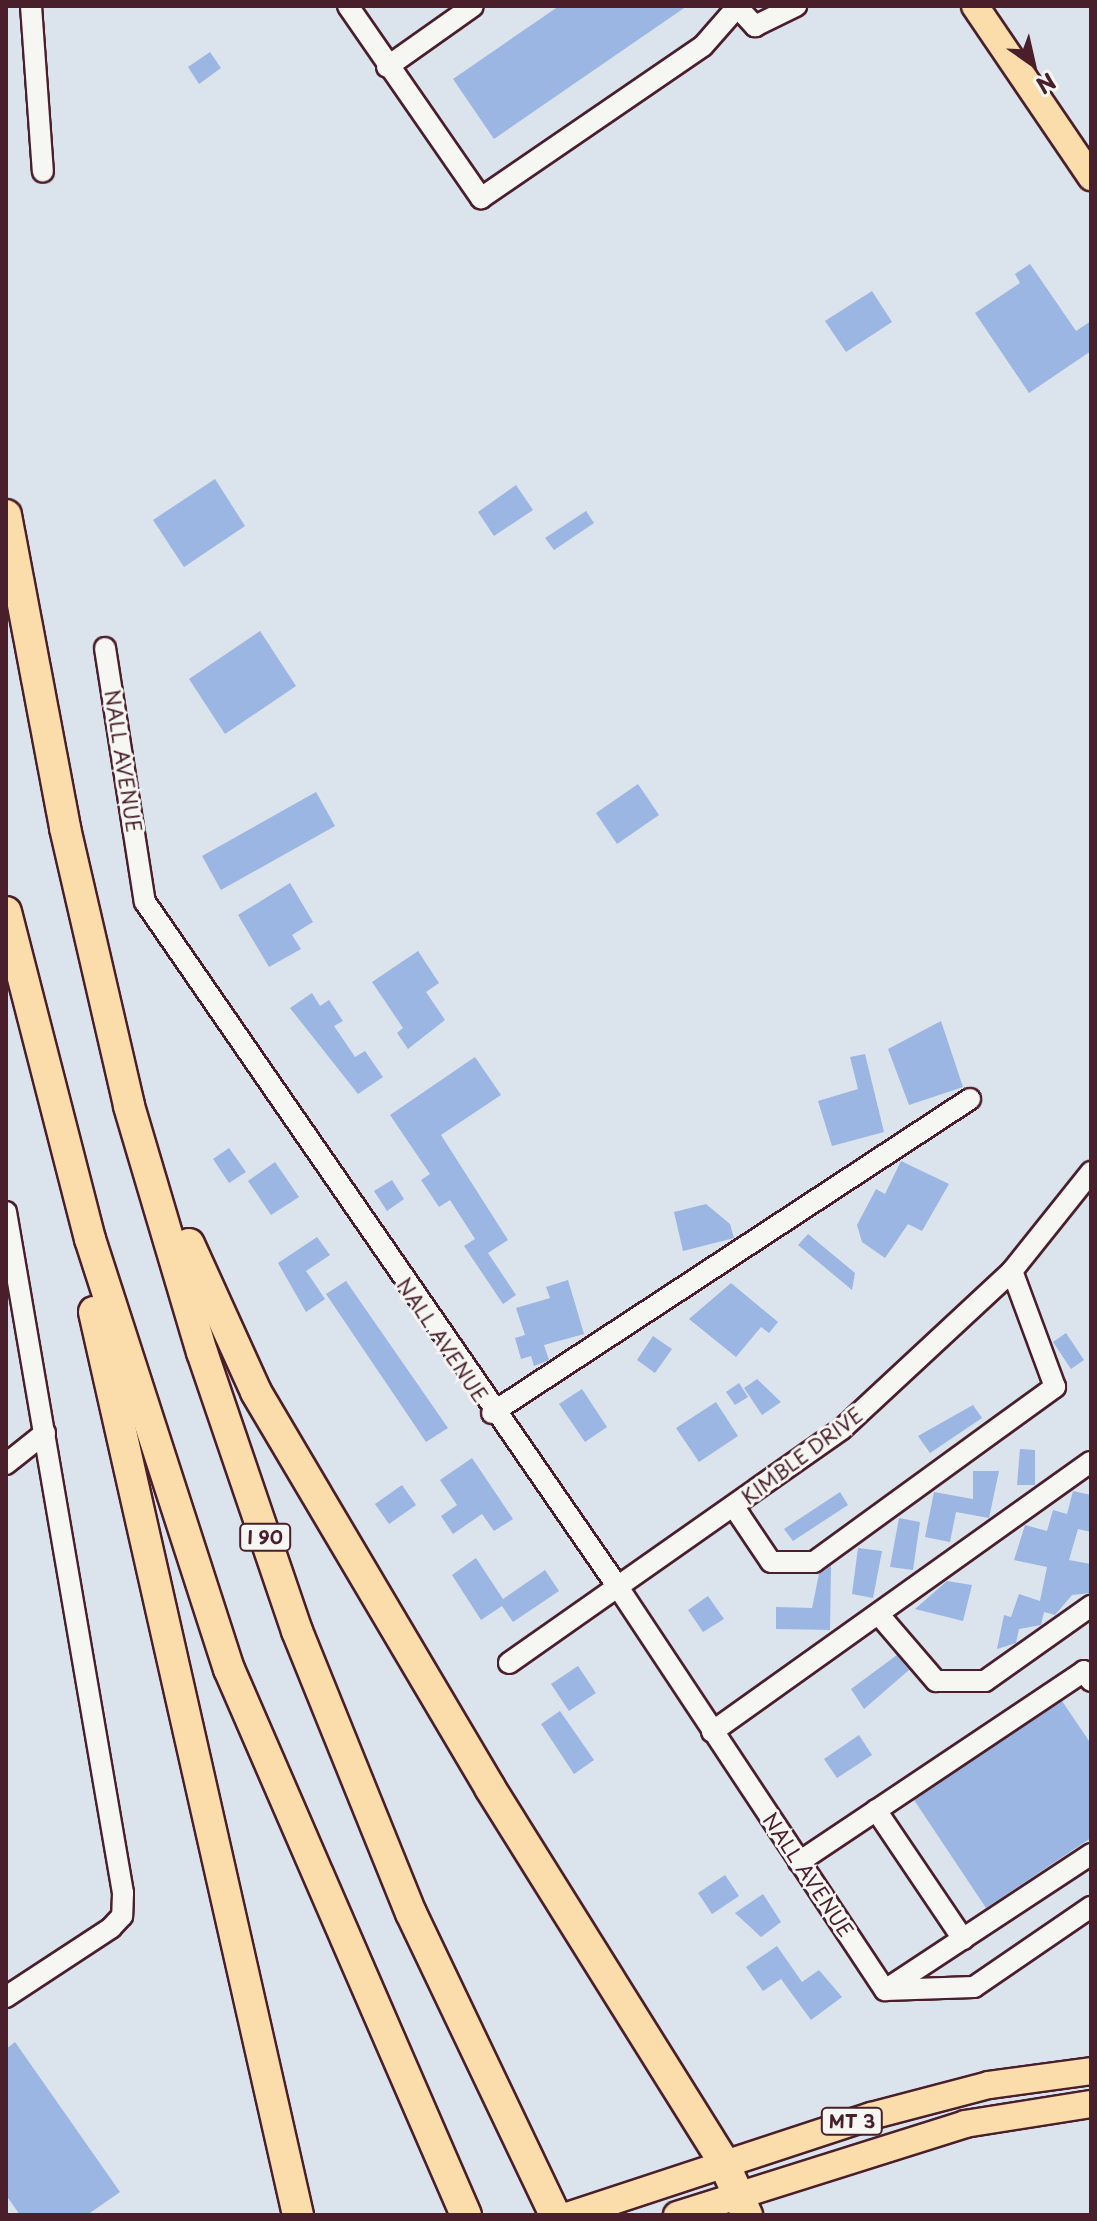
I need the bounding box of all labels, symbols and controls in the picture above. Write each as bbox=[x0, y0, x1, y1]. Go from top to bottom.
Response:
north arrow bbox=[993, 24, 1073, 104]
text: N bbox=[1030, 66, 1063, 103]
street label: NALL AVENUE bbox=[100, 688, 146, 834]
street label: NALL AVENUE bbox=[392, 1273, 492, 1407]
street label: KIMBLE DRIVE bbox=[737, 1403, 867, 1509]
road number: I 90 bbox=[239, 1523, 291, 1551]
street label: NALL AVENUE bbox=[758, 1808, 858, 1942]
road number: MT 3 bbox=[820, 2107, 884, 2135]

